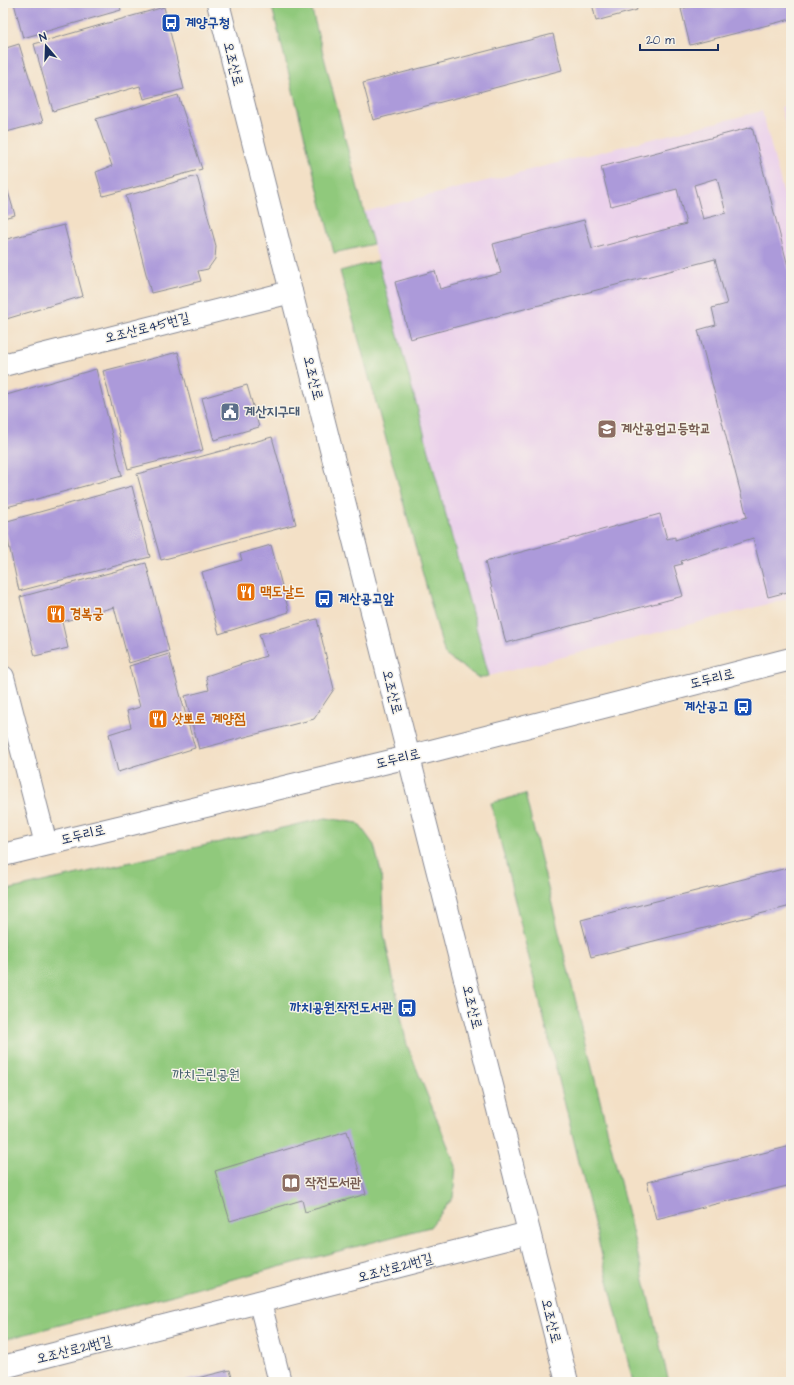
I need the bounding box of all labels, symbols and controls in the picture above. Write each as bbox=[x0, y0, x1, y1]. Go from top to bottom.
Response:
bus stop icon: 계양구청 bbox=[160, 12, 182, 34]
place label: 계양구청 bbox=[185, 13, 230, 33]
north arrow bbox=[26, 26, 66, 66]
scale bar bbox=[640, 26, 718, 52]
text: N bbox=[37, 29, 49, 45]
text: 20 m bbox=[646, 32, 675, 49]
street label: 오조산로 bbox=[218, 40, 248, 88]
street label: 오조산로45번길 bbox=[102, 308, 192, 348]
street label: 오조산로 bbox=[298, 354, 328, 402]
public building icon: 계산지구대 bbox=[219, 401, 241, 423]
place label: 계산지구대 bbox=[244, 402, 300, 422]
school or university icon: 계산공업고등학교 bbox=[596, 418, 618, 440]
place label: 계산공업고등학교 bbox=[621, 419, 711, 439]
restaurant icon: 맥도날드 bbox=[235, 581, 257, 603]
place label: 맥도날드 bbox=[260, 582, 305, 602]
bus stop icon: 계산공고앞 bbox=[313, 588, 335, 610]
place label: 계산공고앞 bbox=[338, 589, 395, 609]
restaurant icon: 경복궁 bbox=[45, 603, 67, 625]
place label: 경복궁 bbox=[70, 604, 104, 624]
street label: 도두리로 bbox=[688, 664, 736, 694]
street label: 오조산로 bbox=[377, 668, 407, 716]
bus stop icon: 계산공고 bbox=[732, 696, 754, 718]
place label: 계산공고 bbox=[684, 697, 729, 717]
restaurant icon: 삿뽀로 계양점 bbox=[147, 708, 169, 730]
place label: 삿뽀로 계양점 bbox=[172, 709, 246, 729]
street label: 도두리로 bbox=[374, 744, 422, 774]
street label: 도두리로 bbox=[59, 820, 107, 850]
street label: 오조산로 bbox=[457, 983, 487, 1031]
bus stop icon: 까치공원.작전도서관 bbox=[396, 997, 418, 1019]
place label: 까치공원.작전도서관 bbox=[290, 998, 394, 1018]
park label: 까치근린공원 bbox=[172, 1065, 240, 1085]
library icon: 작전도서관 bbox=[280, 1172, 302, 1194]
place label: 작전도서관 bbox=[305, 1173, 362, 1193]
street label: 오조산로21번길 bbox=[355, 1248, 436, 1288]
street label: 오조산로 bbox=[536, 1297, 566, 1345]
street label: 오조산로21번길 bbox=[34, 1331, 115, 1369]

